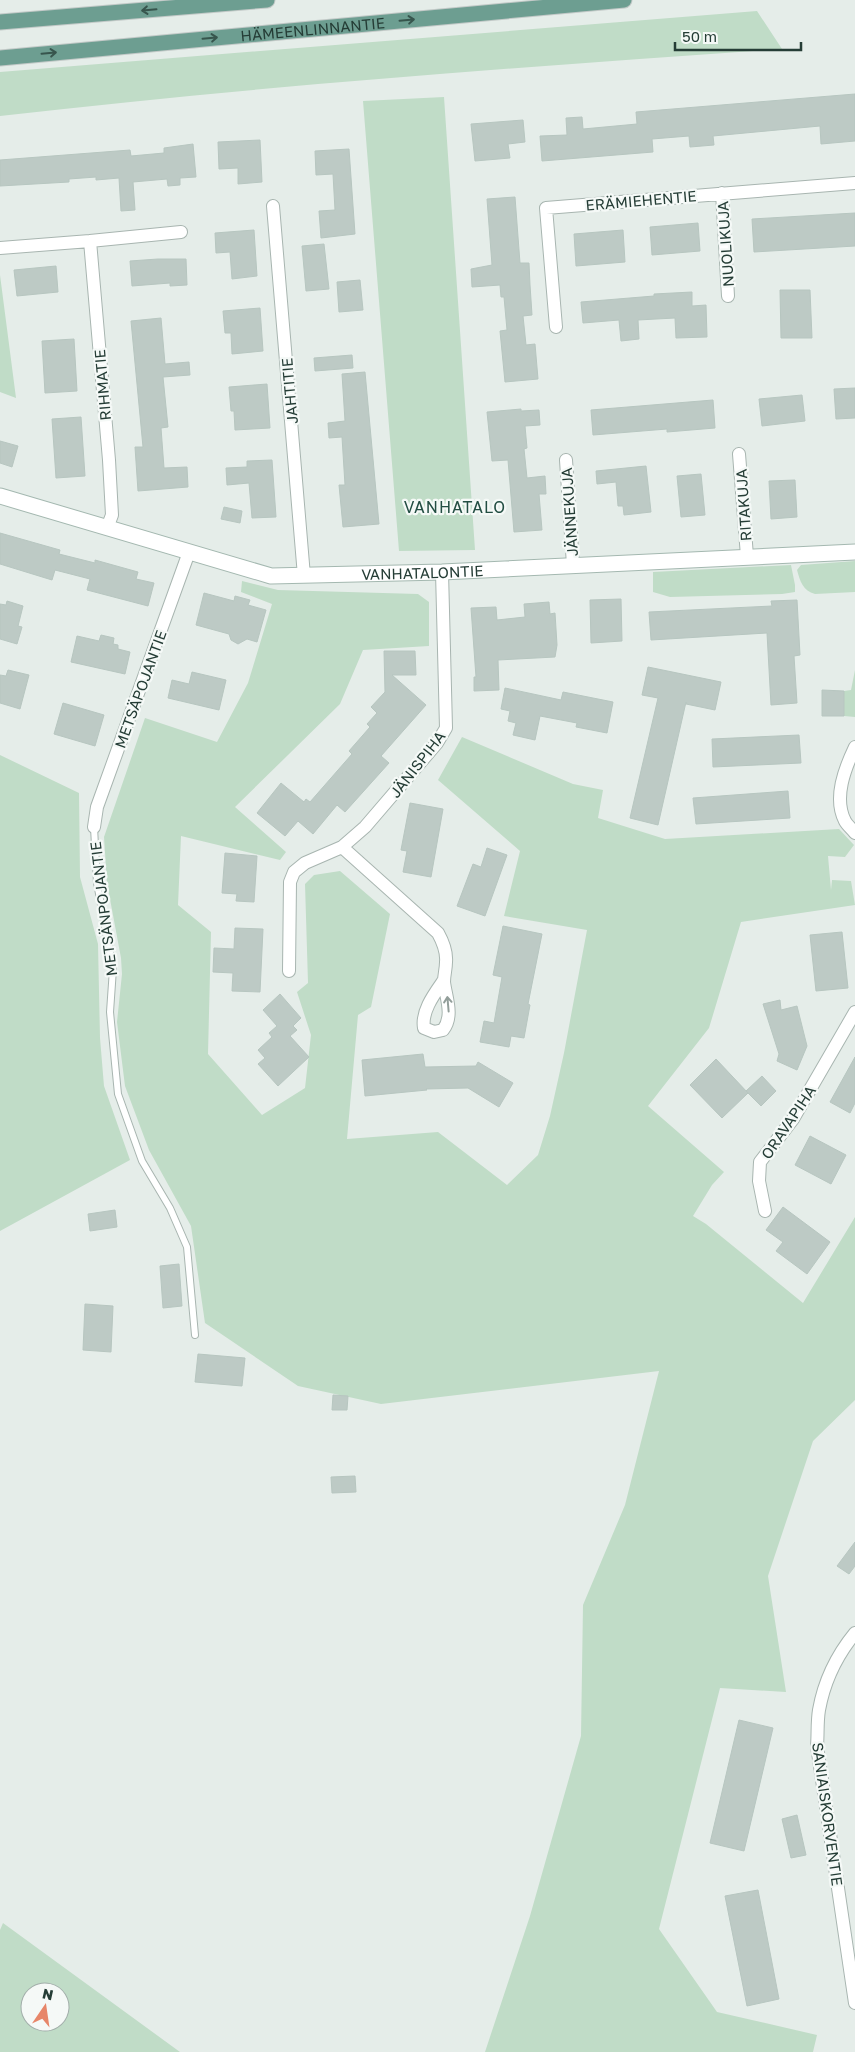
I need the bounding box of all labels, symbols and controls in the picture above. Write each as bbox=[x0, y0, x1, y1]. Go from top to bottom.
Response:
one-way arrow bbox=[141, 5, 157, 15]
street label: HÄMEENLINNANTIE bbox=[240, 13, 386, 45]
one-way arrow bbox=[399, 15, 415, 25]
scale bar bbox=[675, 20, 801, 52]
text: 50 m bbox=[682, 27, 717, 45]
one-way arrow bbox=[202, 34, 218, 43]
one-way arrow bbox=[40, 48, 56, 58]
street label: ERÄMIEHENTIE bbox=[585, 186, 697, 214]
street label: NUOLIKUJA bbox=[713, 201, 737, 287]
street label: RIHMATIE bbox=[90, 349, 114, 421]
street label: JAHTITIE bbox=[277, 357, 301, 425]
street label: JÄNNEKUJA bbox=[557, 467, 581, 557]
street label: RITAKUJA bbox=[732, 468, 754, 542]
district label: VANHATALO bbox=[404, 497, 506, 517]
street label: VANHATALONTIE bbox=[361, 561, 484, 583]
street label: METSÄPOJANTIE bbox=[110, 628, 170, 750]
street label: JÄNISPIHA bbox=[385, 727, 449, 801]
street label: METSÄNPOJANTIE bbox=[86, 841, 120, 977]
one-way arrow bbox=[443, 996, 452, 1012]
street label: ORAVAPIHA bbox=[757, 1082, 819, 1162]
street label: SANIAISKORVENTIE bbox=[809, 1741, 847, 1887]
north arrow bbox=[20, 1982, 70, 2032]
text: N bbox=[41, 1984, 55, 2003]

